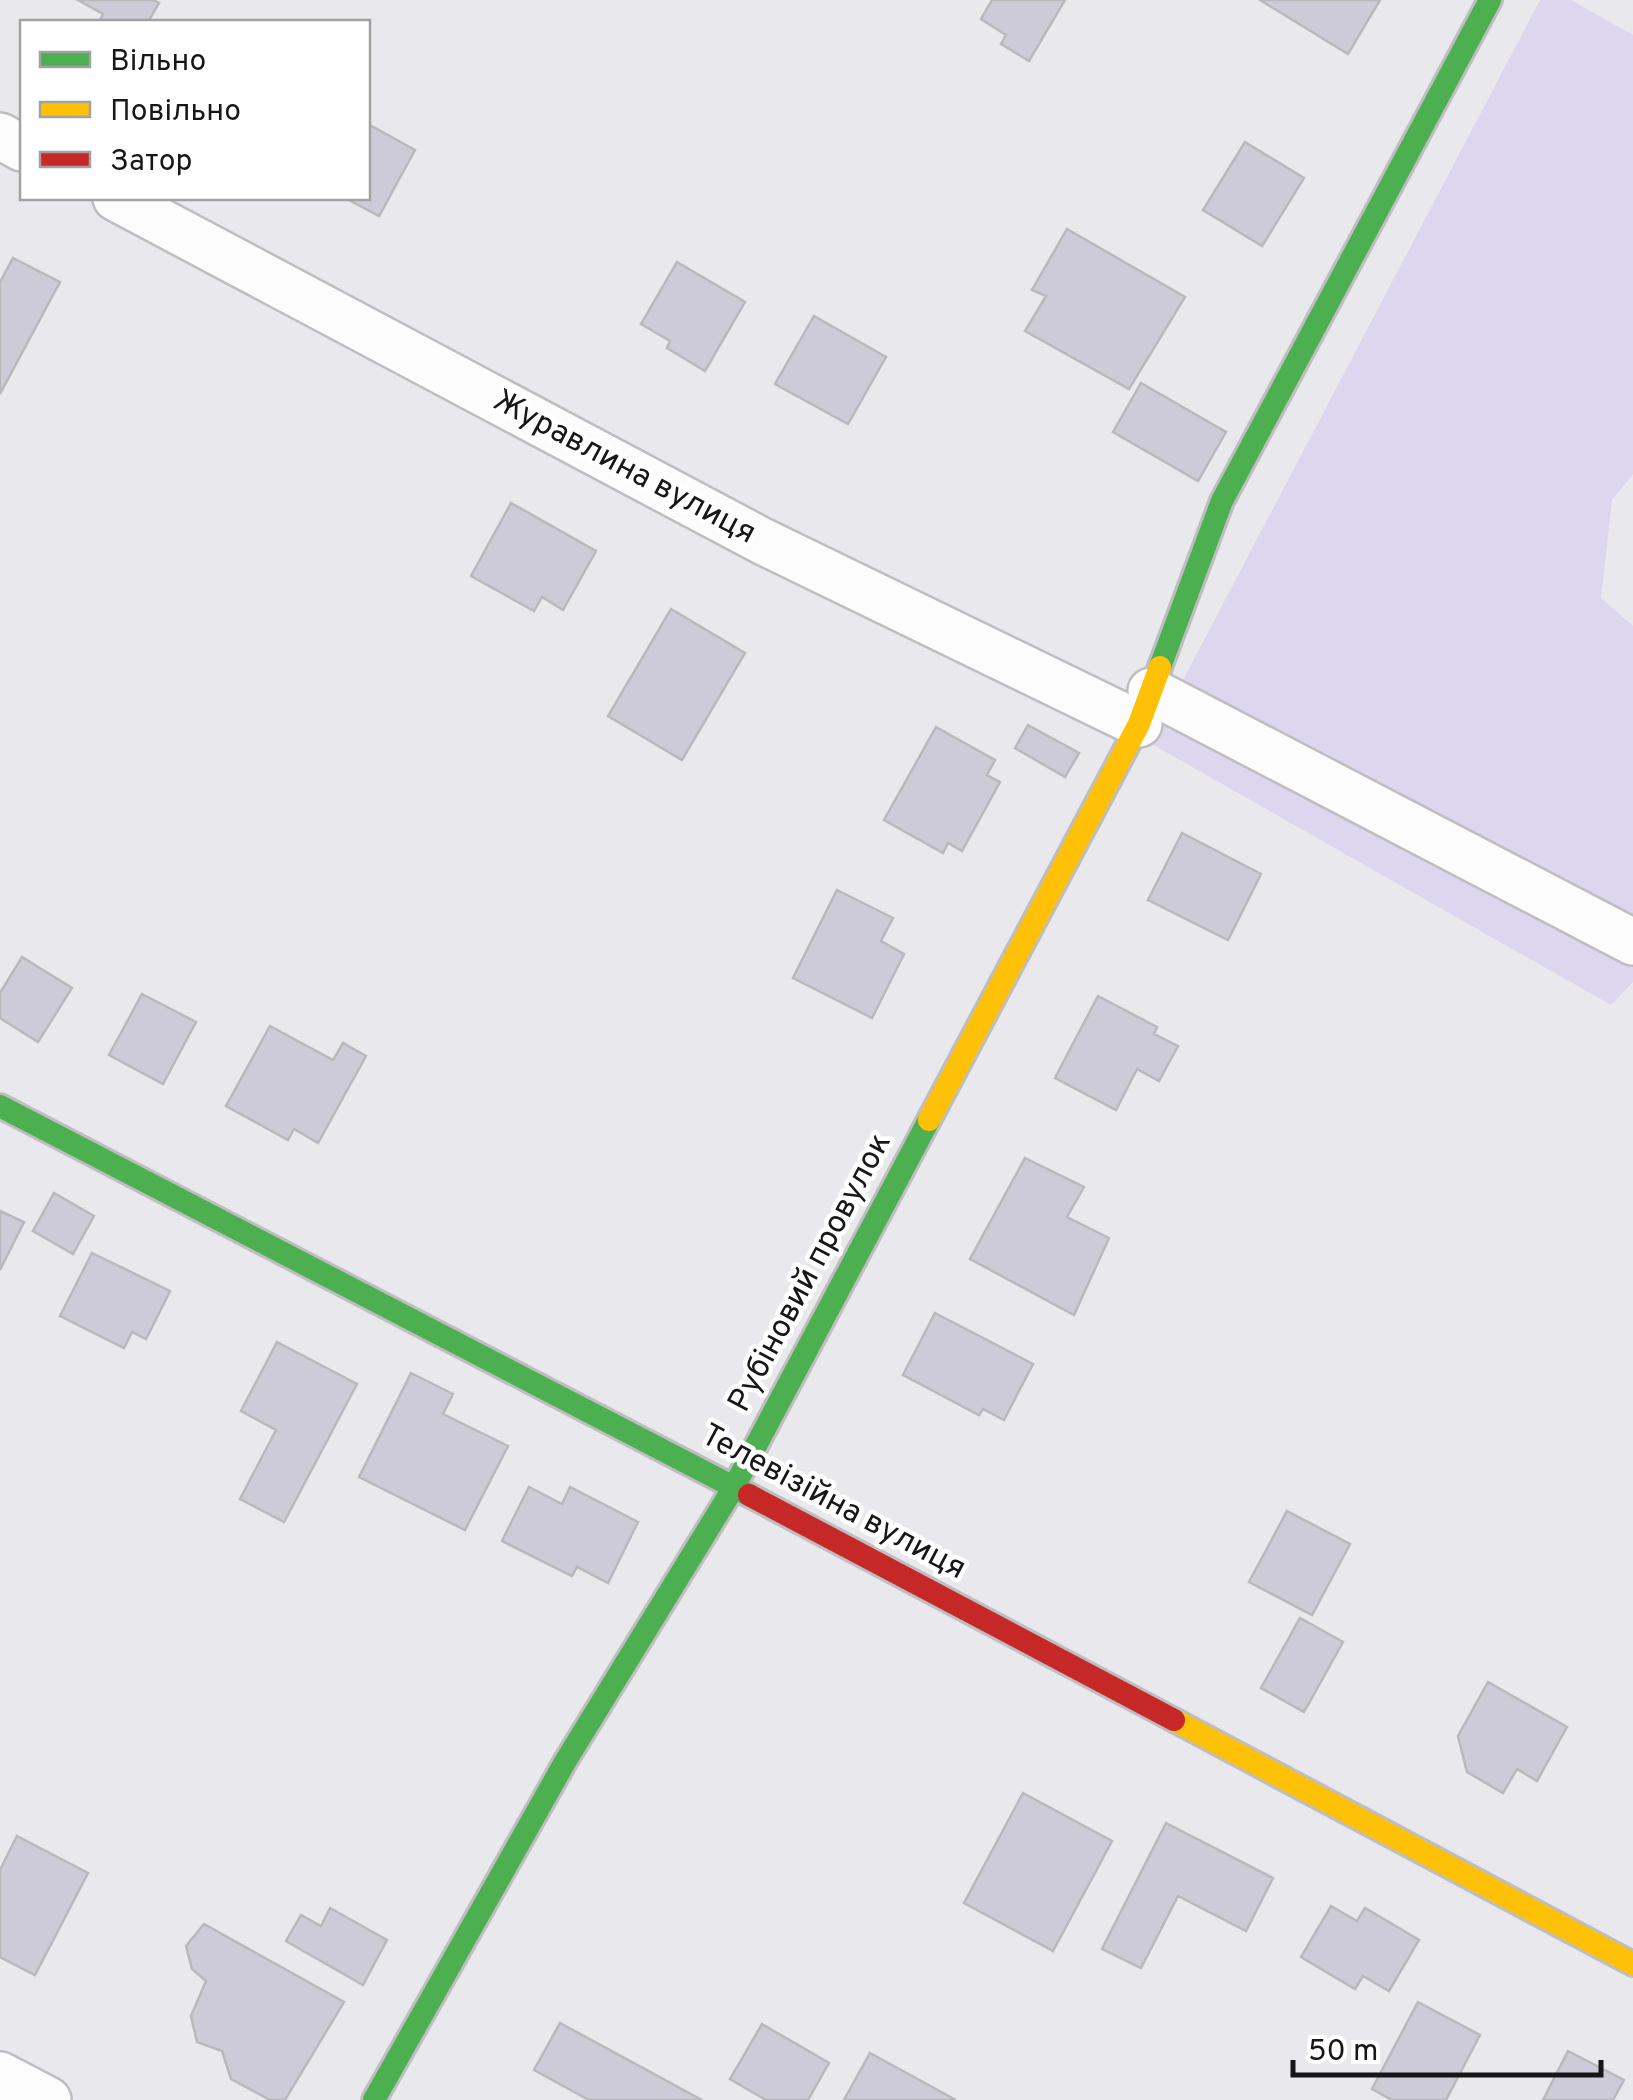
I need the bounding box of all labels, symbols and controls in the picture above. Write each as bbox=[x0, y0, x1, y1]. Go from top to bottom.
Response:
legend bbox=[20, 20, 370, 200]
text: Вільно bbox=[110, 44, 206, 81]
text: Повільно bbox=[110, 94, 241, 131]
text: Затор bbox=[110, 144, 192, 181]
street label: Журавлина вулиця bbox=[486, 382, 762, 554]
street label: Рубіновий провулок bbox=[721, 1127, 901, 1419]
street label: Телевізійна вулиця bbox=[694, 1416, 972, 1590]
scale bar bbox=[1293, 2015, 1600, 2077]
text: 50 m bbox=[1308, 2034, 1378, 2071]

